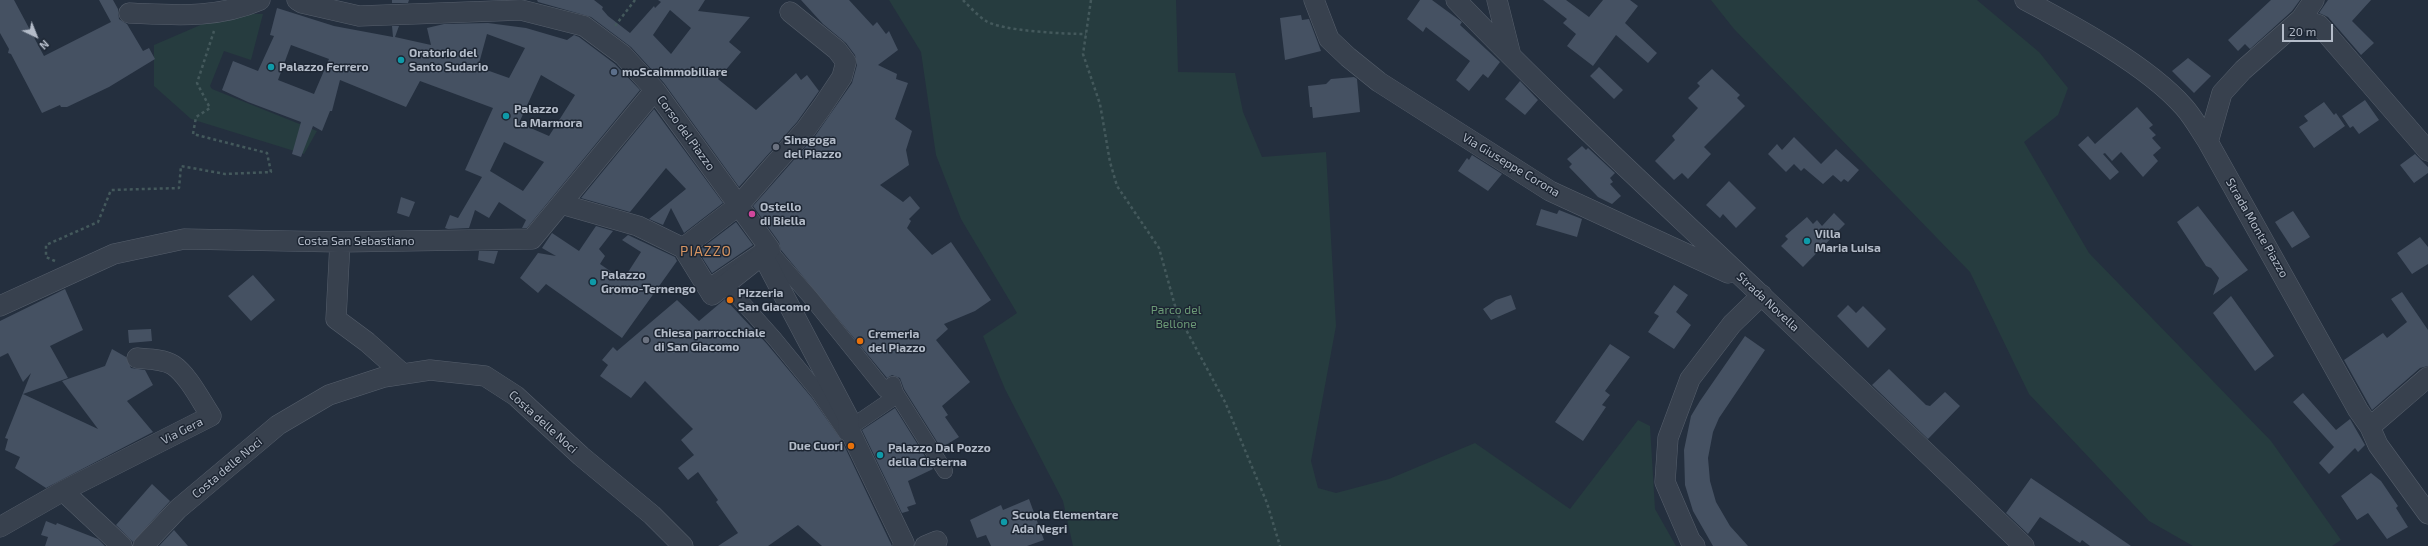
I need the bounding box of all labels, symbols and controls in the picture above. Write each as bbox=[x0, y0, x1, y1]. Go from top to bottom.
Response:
north arrow bbox=[16, 16, 56, 56]
scale bar bbox=[2284, 16, 2335, 42]
text: 20 m bbox=[2289, 24, 2316, 38]
text: N bbox=[37, 38, 52, 53]
place label: Oratorio del Santo Sudario bbox=[409, 46, 488, 74]
marker: Oratorio del Santo Sudario bbox=[396, 55, 406, 65]
place label: Palazzo Ferrero bbox=[279, 60, 369, 74]
marker: Palazzo Ferrero bbox=[266, 62, 276, 72]
place label: moScaimmobiliare bbox=[622, 65, 727, 79]
marker: moScaimmobiliare bbox=[609, 67, 619, 77]
street label: Corso del Piazzo bbox=[654, 93, 718, 173]
place label: Palazzo La Marmora bbox=[514, 102, 582, 130]
marker: Palazzo La Marmora bbox=[501, 111, 511, 121]
street label: Via Giuseppe Corona bbox=[1460, 130, 1562, 200]
place label: Sinagoga del Piazzo bbox=[784, 133, 842, 161]
marker: Sinagoga del Piazzo bbox=[771, 142, 781, 152]
street label: Strada Monte Piazzo bbox=[2223, 176, 2291, 280]
place label: Ostello di Biella bbox=[760, 200, 806, 228]
marker: Ostello di Biella bbox=[747, 209, 757, 219]
place label: Villa Maria Luisa bbox=[1815, 227, 1881, 255]
street label: Costa San Sebastiano bbox=[297, 234, 415, 248]
marker: Villa Maria Luisa bbox=[1802, 236, 1812, 246]
district label: PIAZZO bbox=[680, 243, 732, 259]
place label: Palazzo Gromo-Ternengo bbox=[601, 268, 696, 296]
street label: Strada Novella bbox=[1734, 269, 1802, 335]
marker: Palazzo Gromo-Ternengo bbox=[588, 277, 598, 287]
place label: Pizzeria San Giacomo bbox=[738, 286, 810, 314]
marker: Pizzeria San Giacomo bbox=[725, 295, 735, 305]
park label: Parco del Bellone bbox=[1151, 303, 1201, 331]
place label: Chiesa parrocchiale di San Giacomo bbox=[654, 326, 766, 354]
place label: Cremeria del Piazzo bbox=[868, 327, 926, 355]
marker: Chiesa parrocchiale di San Giacomo bbox=[641, 335, 651, 345]
marker: Cremeria del Piazzo bbox=[855, 336, 865, 346]
street label: Costa delle Noci bbox=[506, 387, 580, 457]
street label: Via Gera bbox=[159, 414, 205, 448]
street label: Costa delle Noci bbox=[189, 434, 265, 502]
place label: Due Cuori bbox=[789, 439, 843, 453]
marker: Due Cuori bbox=[846, 441, 856, 451]
place label: Palazzo Dal Pozzo della Cisterna bbox=[888, 441, 991, 469]
marker: Palazzo Dal Pozzo della Cisterna bbox=[875, 450, 885, 460]
place label: Scuola Elementare Ada Negri bbox=[1012, 508, 1118, 536]
marker: Scuola Elementare Ada Negri bbox=[999, 517, 1009, 527]

